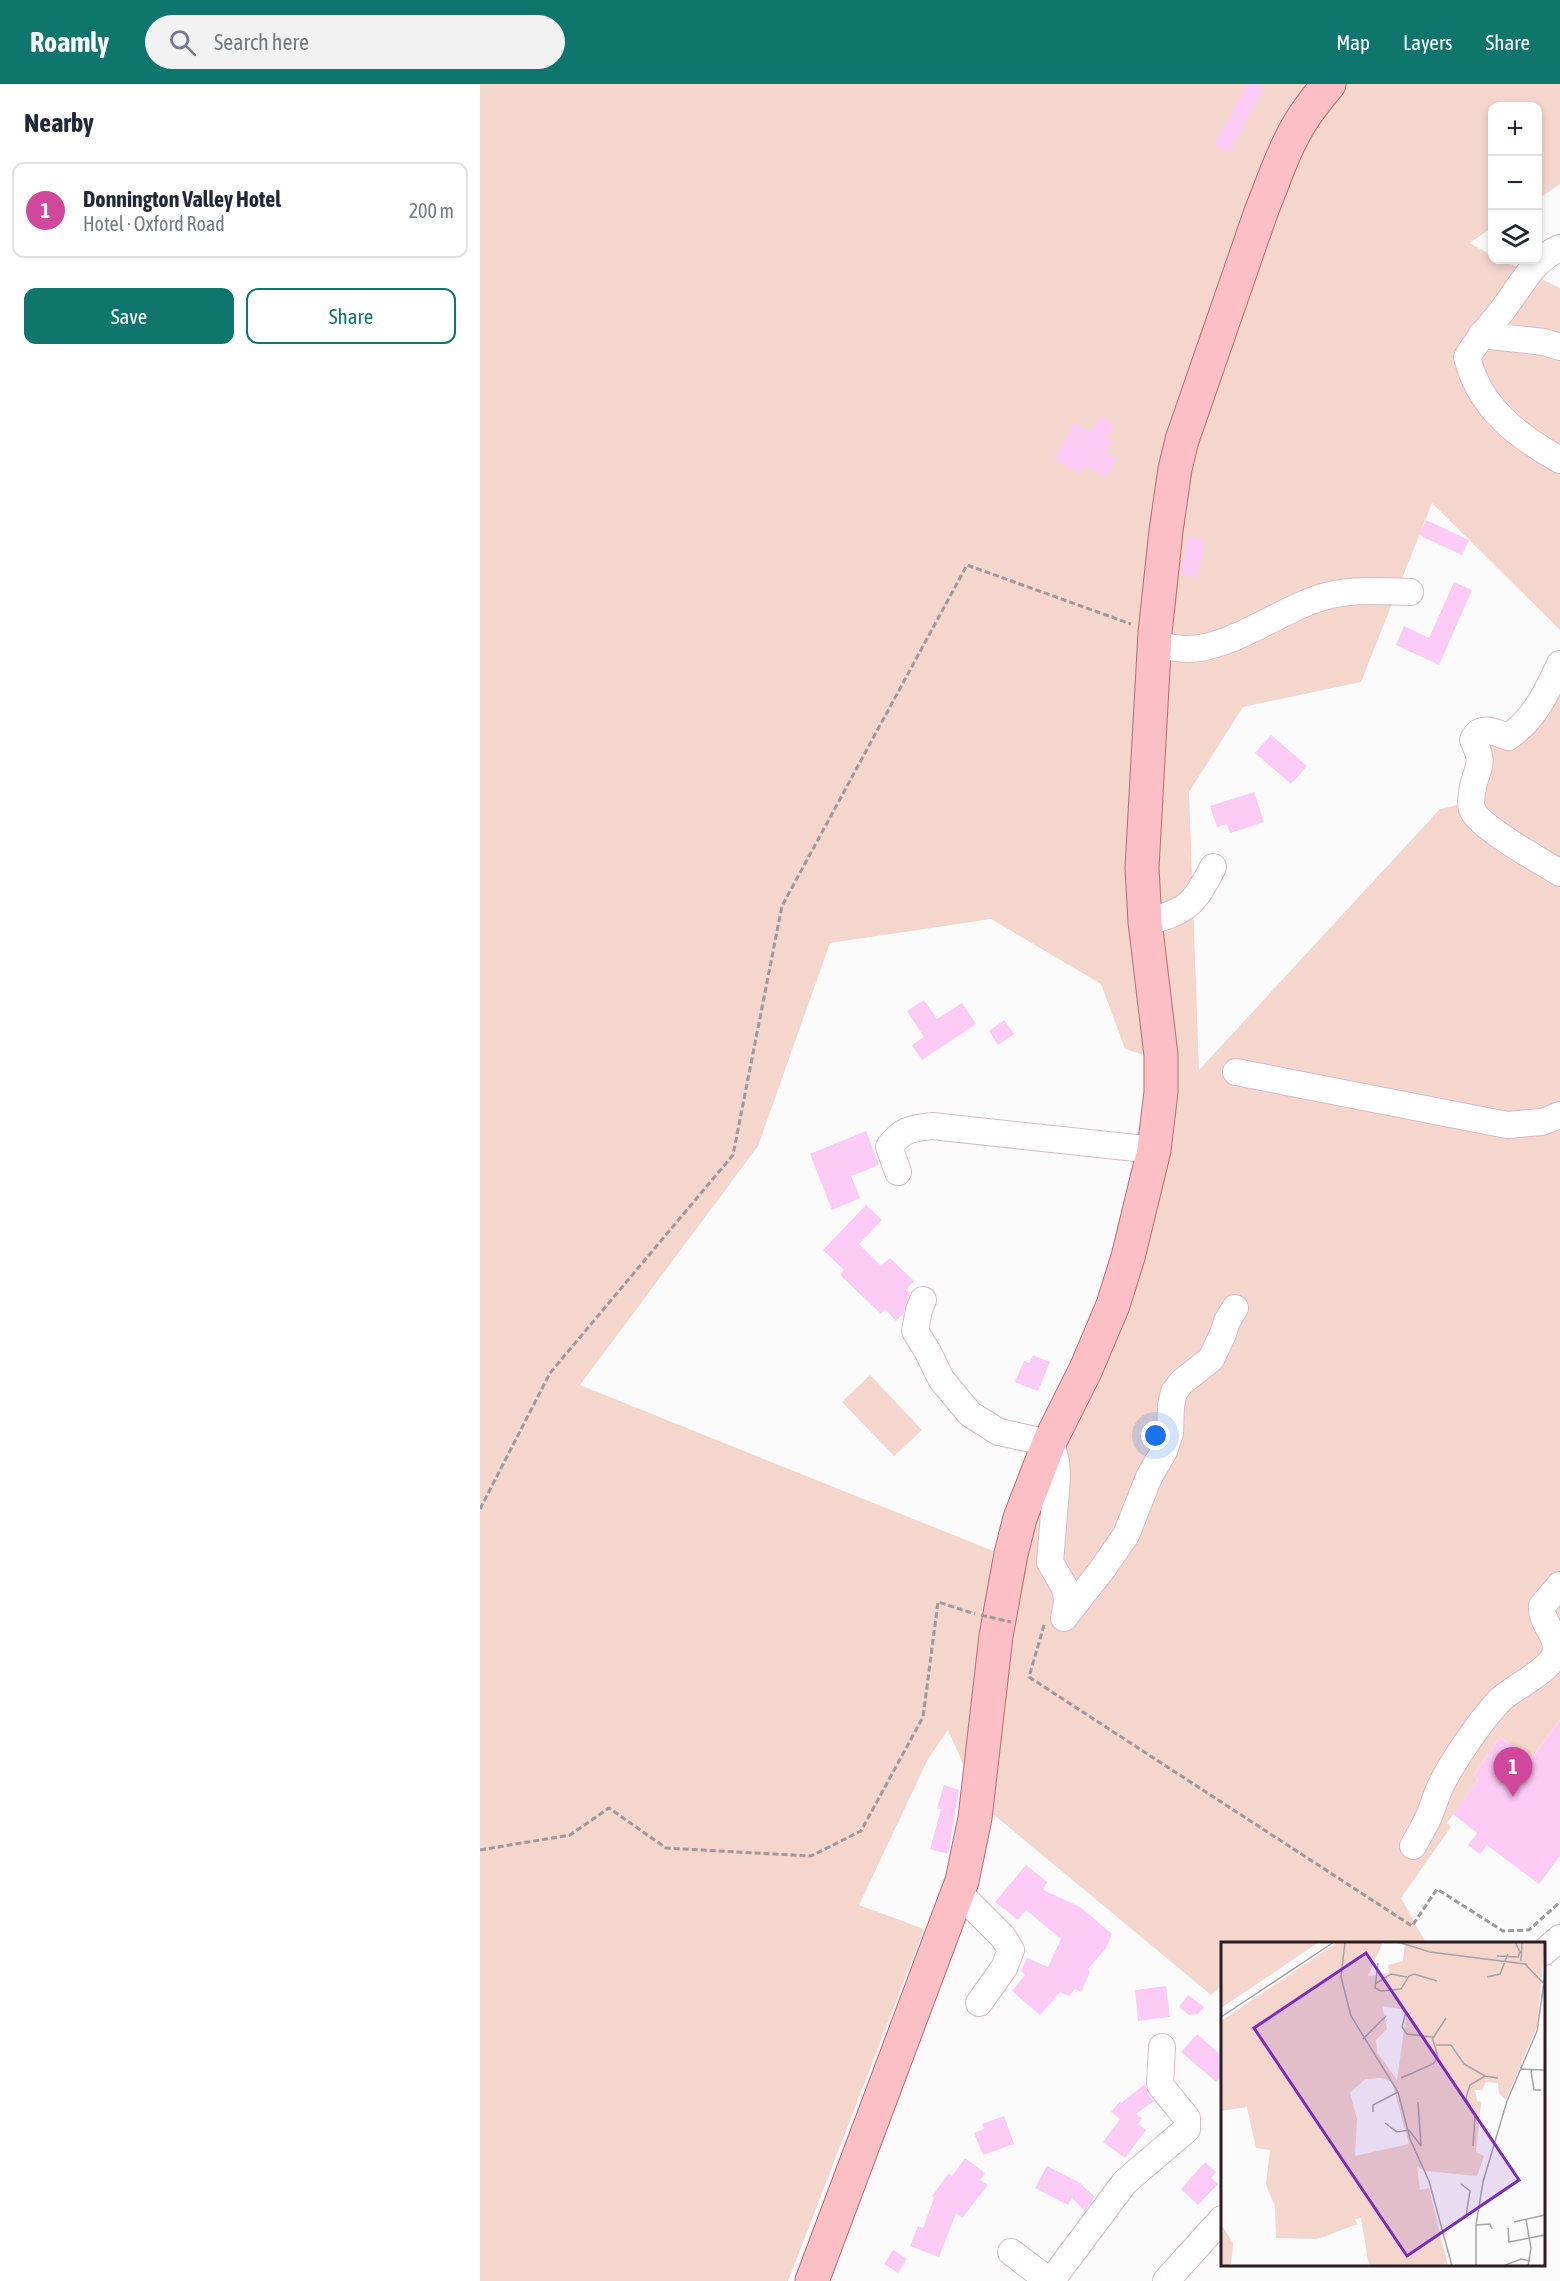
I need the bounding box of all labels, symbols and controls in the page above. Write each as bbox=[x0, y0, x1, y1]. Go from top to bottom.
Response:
search box bbox=[145, 15, 565, 69]
text: Roamly bbox=[30, 26, 109, 58]
icon: search bbox=[166, 26, 199, 59]
text: Search here bbox=[214, 29, 309, 55]
text: Map bbox=[1336, 30, 1370, 54]
text: Layers bbox=[1403, 30, 1453, 54]
text: Share bbox=[1486, 30, 1530, 54]
map controls bbox=[1488, 102, 1542, 264]
button: + bbox=[1488, 102, 1542, 156]
text: Nearby bbox=[24, 108, 94, 138]
button: − bbox=[1488, 156, 1542, 210]
text: Donnington Valley Hotel bbox=[83, 186, 281, 212]
text: 1 bbox=[41, 199, 50, 222]
text: 200 m bbox=[409, 199, 454, 222]
button: layers bbox=[1488, 210, 1542, 264]
text: Hotel · Oxford Road bbox=[83, 212, 225, 235]
button: Save bbox=[24, 288, 234, 344]
button: Share bbox=[246, 288, 456, 344]
your location bbox=[1141, 1421, 1170, 1450]
pin: 1 bbox=[1494, 1748, 1532, 1797]
inset map bbox=[1221, 1942, 1545, 2266]

